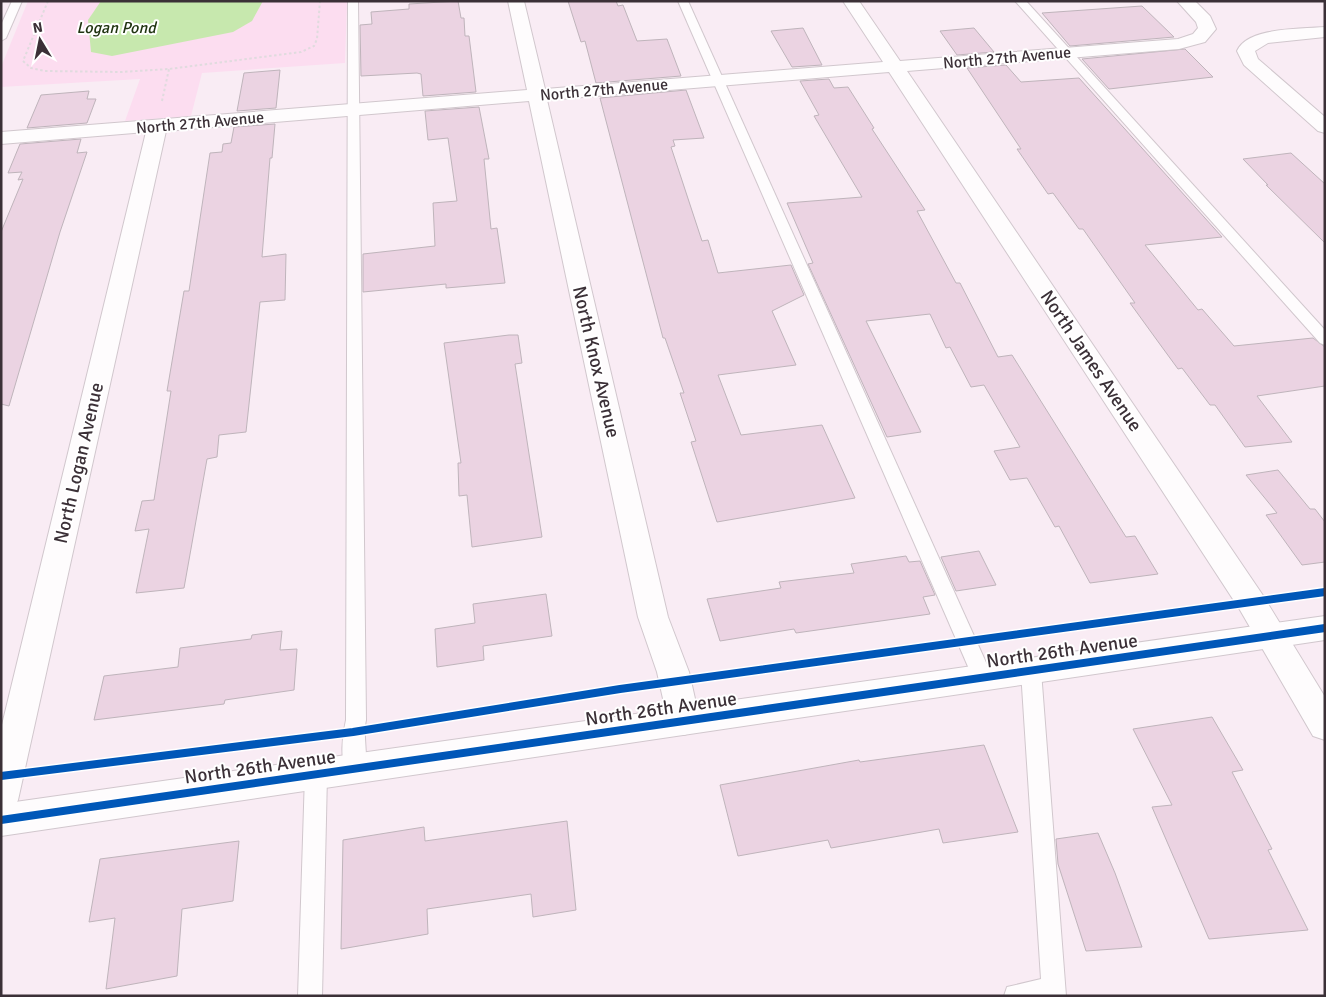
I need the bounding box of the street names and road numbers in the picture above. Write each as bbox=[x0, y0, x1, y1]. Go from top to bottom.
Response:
street label: North 27th Avenue bbox=[942, 42, 1072, 74]
street label: North 27th Avenue bbox=[539, 74, 669, 106]
street label: North 27th Avenue bbox=[135, 107, 265, 139]
street label: North Knox Avenue bbox=[567, 284, 625, 440]
street label: North James Avenue bbox=[1035, 286, 1147, 436]
street label: North Logan Avenue bbox=[49, 380, 109, 546]
street label: North 26th Avenue bbox=[985, 629, 1139, 673]
street label: North 26th Avenue bbox=[584, 687, 738, 731]
street label: North 26th Avenue bbox=[183, 745, 337, 789]

